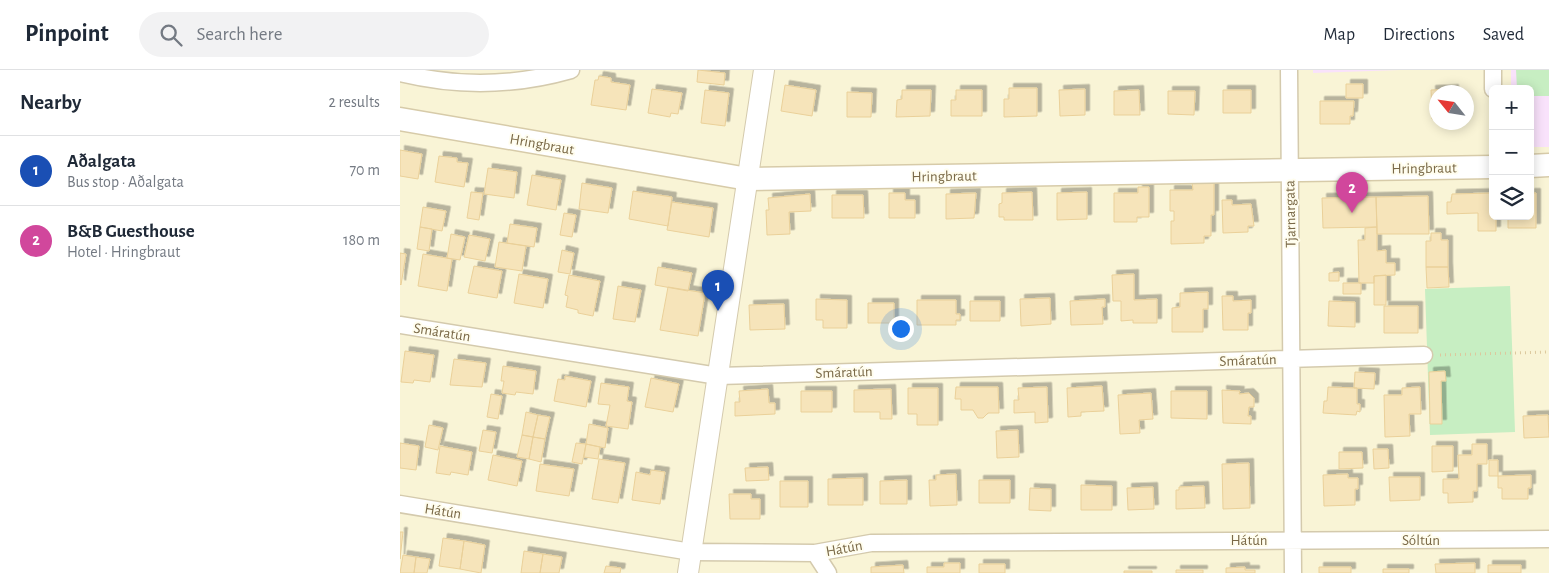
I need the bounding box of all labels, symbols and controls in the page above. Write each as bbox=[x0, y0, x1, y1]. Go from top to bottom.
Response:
search box bbox=[139, 12, 489, 57]
icon: search bbox=[157, 21, 185, 49]
text: Pinpoint bbox=[25, 22, 109, 46]
text: Search here bbox=[197, 25, 283, 44]
text: Map bbox=[1324, 26, 1355, 44]
text: Directions bbox=[1383, 26, 1455, 44]
text: Saved bbox=[1483, 26, 1524, 44]
north arrow bbox=[1429, 85, 1474, 130]
map controls bbox=[1489, 85, 1534, 220]
button: + bbox=[1489, 85, 1534, 130]
text: Nearby bbox=[20, 92, 81, 113]
text: 2 results bbox=[328, 94, 380, 110]
button: − bbox=[1489, 130, 1534, 175]
street label: Hringbraut bbox=[508, 131, 576, 158]
text: Aðalgata bbox=[67, 152, 136, 171]
street label: Hringbraut bbox=[1391, 160, 1457, 177]
text: 1 bbox=[33, 162, 39, 178]
text: 70 m bbox=[349, 162, 380, 178]
street label: Hringbraut bbox=[911, 168, 977, 185]
pin: 2 bbox=[1336, 172, 1368, 213]
text: Bus stop · Aðalgata bbox=[67, 174, 184, 190]
button: layers bbox=[1489, 175, 1534, 220]
street label: Tjarnargata bbox=[1282, 180, 1299, 248]
text: B&B Guesthouse bbox=[67, 222, 195, 241]
text: 2 bbox=[32, 232, 40, 248]
text: 180 m bbox=[343, 232, 380, 248]
text: Hotel · Hringbraut bbox=[67, 244, 180, 260]
pin: 1 bbox=[702, 270, 734, 311]
your location bbox=[888, 316, 914, 342]
street label: Smáratún bbox=[412, 321, 471, 344]
street label: Smáratún bbox=[1219, 352, 1277, 369]
street label: Smáratún bbox=[815, 364, 873, 381]
street label: Hátún bbox=[424, 501, 462, 522]
street label: Hátún bbox=[1231, 533, 1267, 548]
street label: Sóltún bbox=[1402, 533, 1440, 548]
street label: Hátún bbox=[825, 538, 864, 559]

